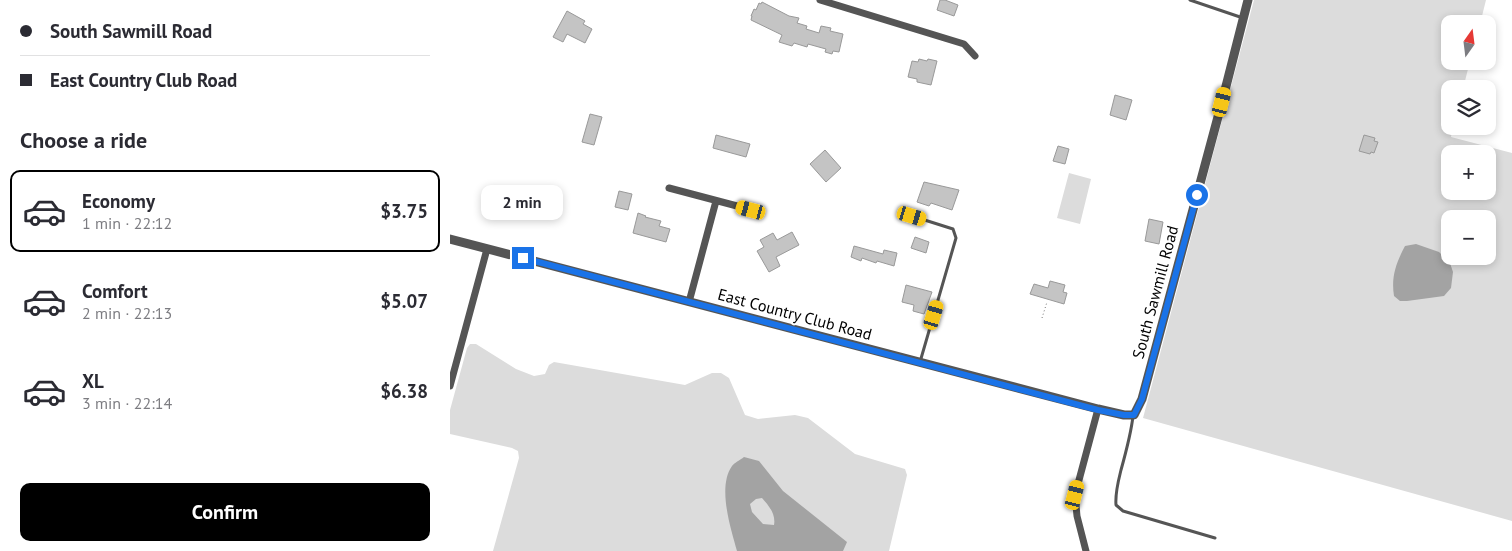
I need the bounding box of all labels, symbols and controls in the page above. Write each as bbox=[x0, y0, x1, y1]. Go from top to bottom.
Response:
north arrow bbox=[1441, 15, 1496, 70]
map controls bbox=[1441, 15, 1496, 265]
text: South Sawmill Road bbox=[50, 19, 212, 43]
text: East Country Club Road bbox=[50, 68, 237, 92]
button: layers bbox=[1441, 80, 1496, 135]
car bbox=[1211, 86, 1232, 118]
text: Choose a ride bbox=[20, 126, 147, 154]
button: + bbox=[1441, 145, 1496, 200]
route start bbox=[1186, 184, 1208, 206]
callout: 2 min bbox=[482, 186, 564, 220]
icon: car bbox=[22, 189, 67, 234]
text: Economy bbox=[82, 189, 155, 213]
text: 2 min bbox=[502, 192, 542, 212]
text: $3.75 bbox=[380, 199, 428, 223]
car bbox=[734, 199, 767, 221]
car bbox=[895, 204, 928, 228]
button: − bbox=[1441, 210, 1496, 265]
text: 1 min · 22:12 bbox=[82, 213, 172, 233]
street label: South Sawmill Road bbox=[1128, 223, 1182, 361]
route end bbox=[512, 247, 534, 269]
icon: car bbox=[22, 279, 67, 324]
text: Comfort bbox=[82, 279, 148, 303]
street label: East Country Club Road bbox=[716, 284, 874, 344]
text: $5.07 bbox=[380, 289, 428, 313]
car bbox=[922, 298, 945, 332]
text: 2 min · 22:13 bbox=[82, 303, 172, 323]
icon: car bbox=[22, 369, 67, 414]
text: XL bbox=[82, 369, 104, 393]
text: $6.38 bbox=[380, 379, 428, 403]
text: 3 min · 22:14 bbox=[82, 393, 172, 413]
car bbox=[1064, 479, 1085, 511]
button: Confirm bbox=[20, 483, 430, 541]

